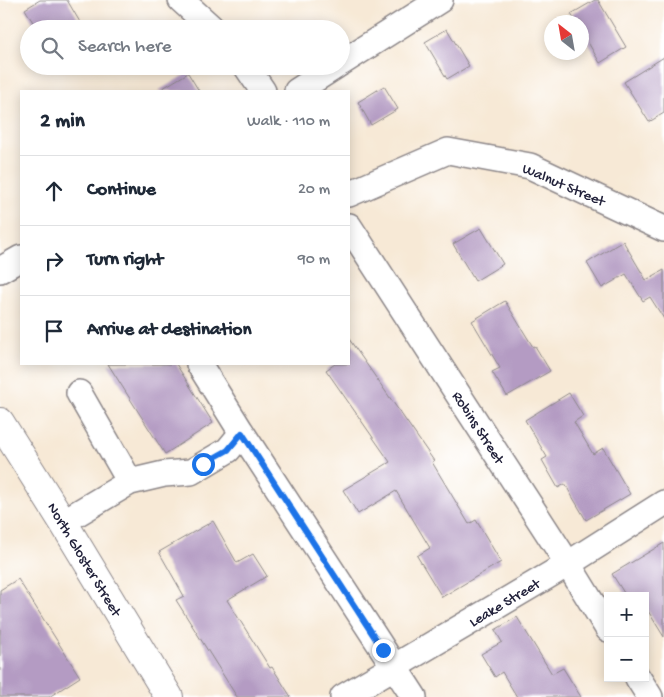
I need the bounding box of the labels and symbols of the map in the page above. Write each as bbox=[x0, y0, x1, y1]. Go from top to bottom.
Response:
north arrow bbox=[544, 15, 589, 60]
street label: Walnut Street bbox=[519, 160, 609, 212]
street label: Robins Street bbox=[447, 388, 508, 469]
route start bbox=[192, 453, 215, 476]
street label: North Gloster Street bbox=[42, 500, 125, 622]
street label: Leake Street bbox=[466, 575, 545, 632]
route end bbox=[372, 639, 395, 662]

